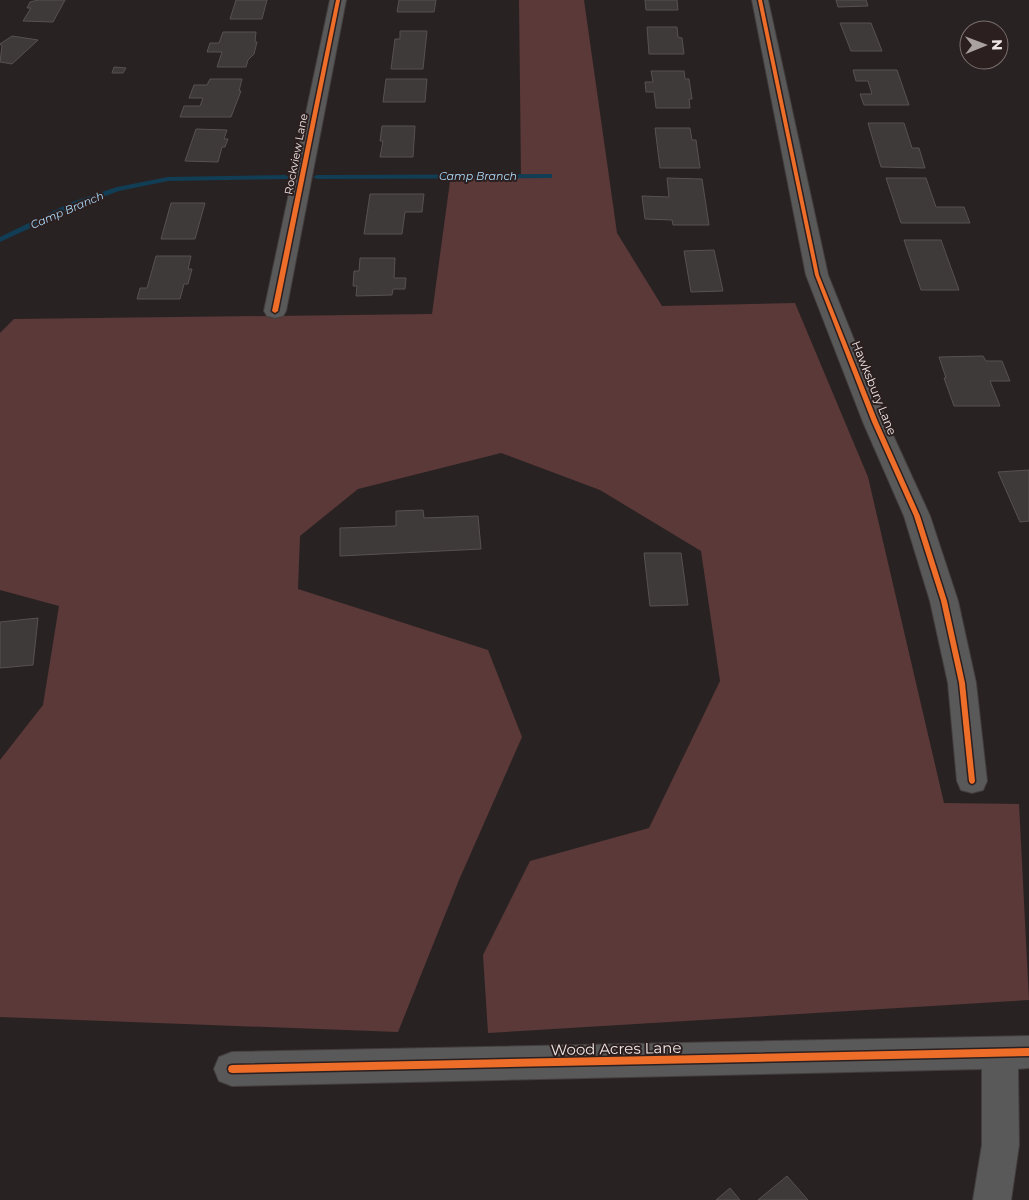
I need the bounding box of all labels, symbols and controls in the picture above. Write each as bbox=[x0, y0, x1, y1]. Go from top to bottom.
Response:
north arrow bbox=[959, 20, 1009, 70]
text: N bbox=[988, 39, 1006, 51]
street label: Rockview Lane bbox=[281, 112, 311, 196]
water label: Camp Branch bbox=[439, 169, 517, 183]
water label: Camp Branch bbox=[28, 188, 106, 232]
street label: Hawksbury Lane bbox=[849, 339, 900, 437]
street label: Wood Acres Lane bbox=[550, 1038, 682, 1059]

